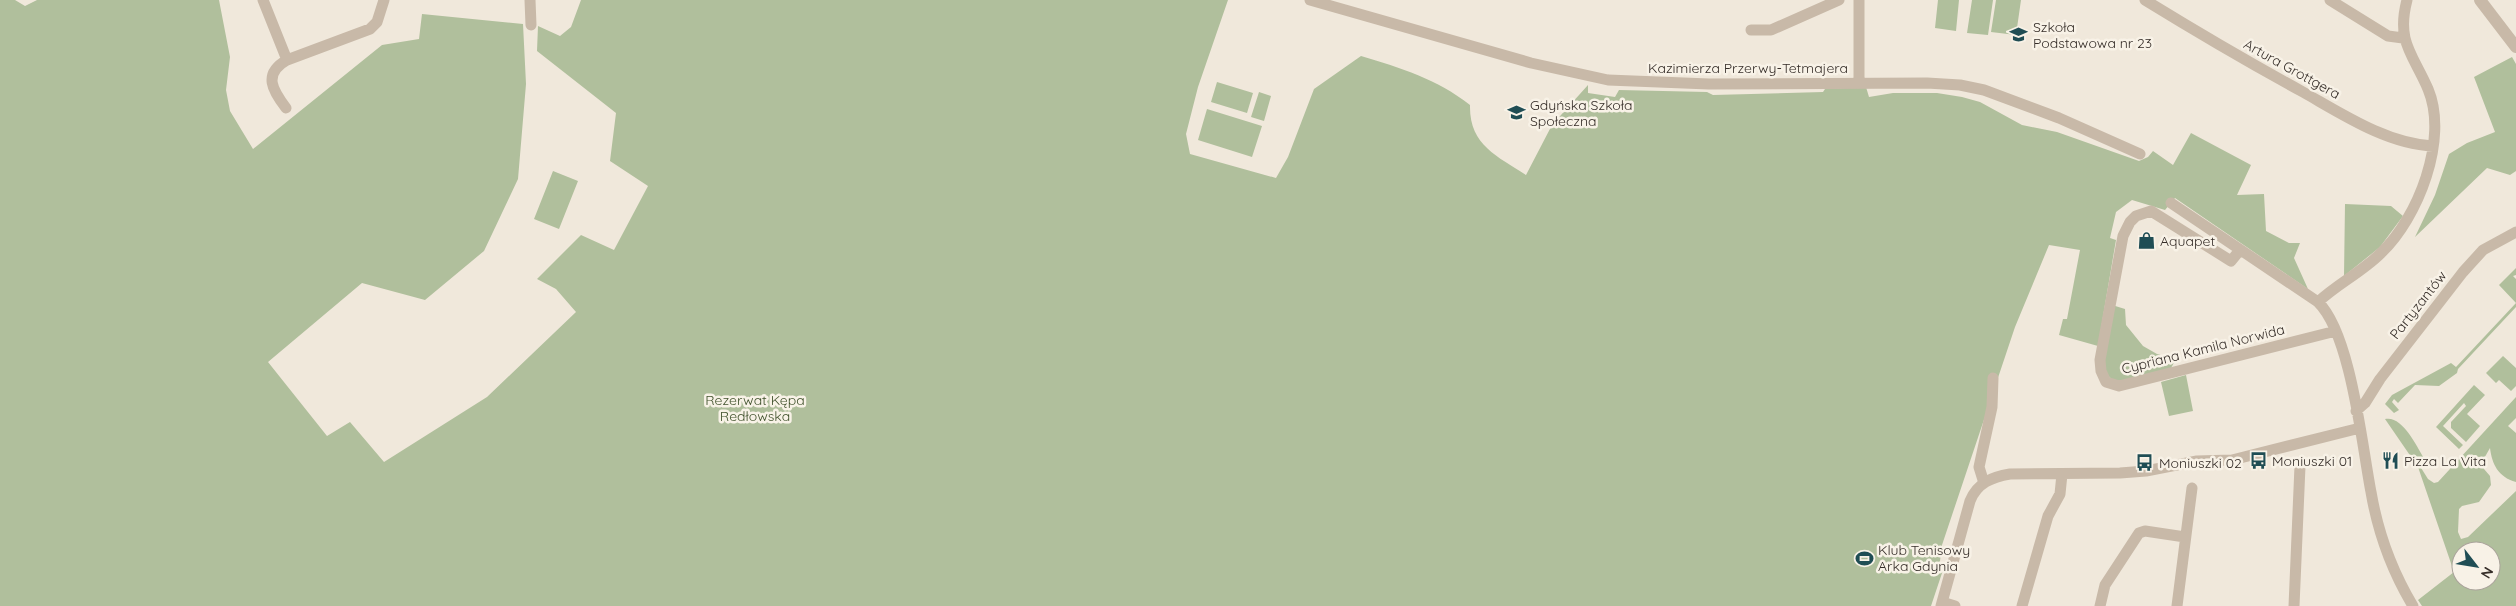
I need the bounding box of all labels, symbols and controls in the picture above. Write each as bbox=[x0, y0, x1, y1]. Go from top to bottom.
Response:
place label: Szkoła Podstawowa nr 23 bbox=[2033, 18, 2152, 52]
school or university icon: Szkoła Podstawowa nr 23 bbox=[2009, 25, 2029, 45]
street label: Artura Grottgera bbox=[2241, 35, 2343, 103]
street label: Kazimierza Przerwy-Tetmajera bbox=[1648, 59, 1848, 77]
place label: Gdyńska Szkoła Społeczna bbox=[1530, 96, 1633, 130]
school or university icon: Gdyńska Szkoła Społeczna bbox=[1506, 103, 1526, 123]
shop icon: Aquapet bbox=[2136, 231, 2156, 251]
place label: Aquapet bbox=[2160, 232, 2215, 250]
street label: Partyzantów bbox=[2386, 267, 2451, 343]
street label: Cypriana Kamila Norwida bbox=[2120, 320, 2286, 378]
park label: Rezerwat Kępa Redłowska bbox=[705, 391, 805, 425]
bus stop icon: Moniuszki 01 bbox=[2248, 451, 2268, 471]
restaurant icon: Pizza La Vita bbox=[2380, 451, 2400, 471]
place label: Moniuszki 01 bbox=[2272, 452, 2352, 470]
place label: Pizza La Vita bbox=[2404, 452, 2486, 470]
bus stop icon: Moniuszki 02 bbox=[2135, 453, 2155, 473]
place label: Moniuszki 02 bbox=[2159, 454, 2242, 472]
place label: Klub Tenisowy Arka Gdynia bbox=[1878, 541, 1970, 575]
north arrow bbox=[2451, 541, 2501, 591]
sports icon: Klub Tenisowy Arka Gdynia bbox=[1854, 548, 1874, 568]
text: N bbox=[2477, 564, 2498, 582]

